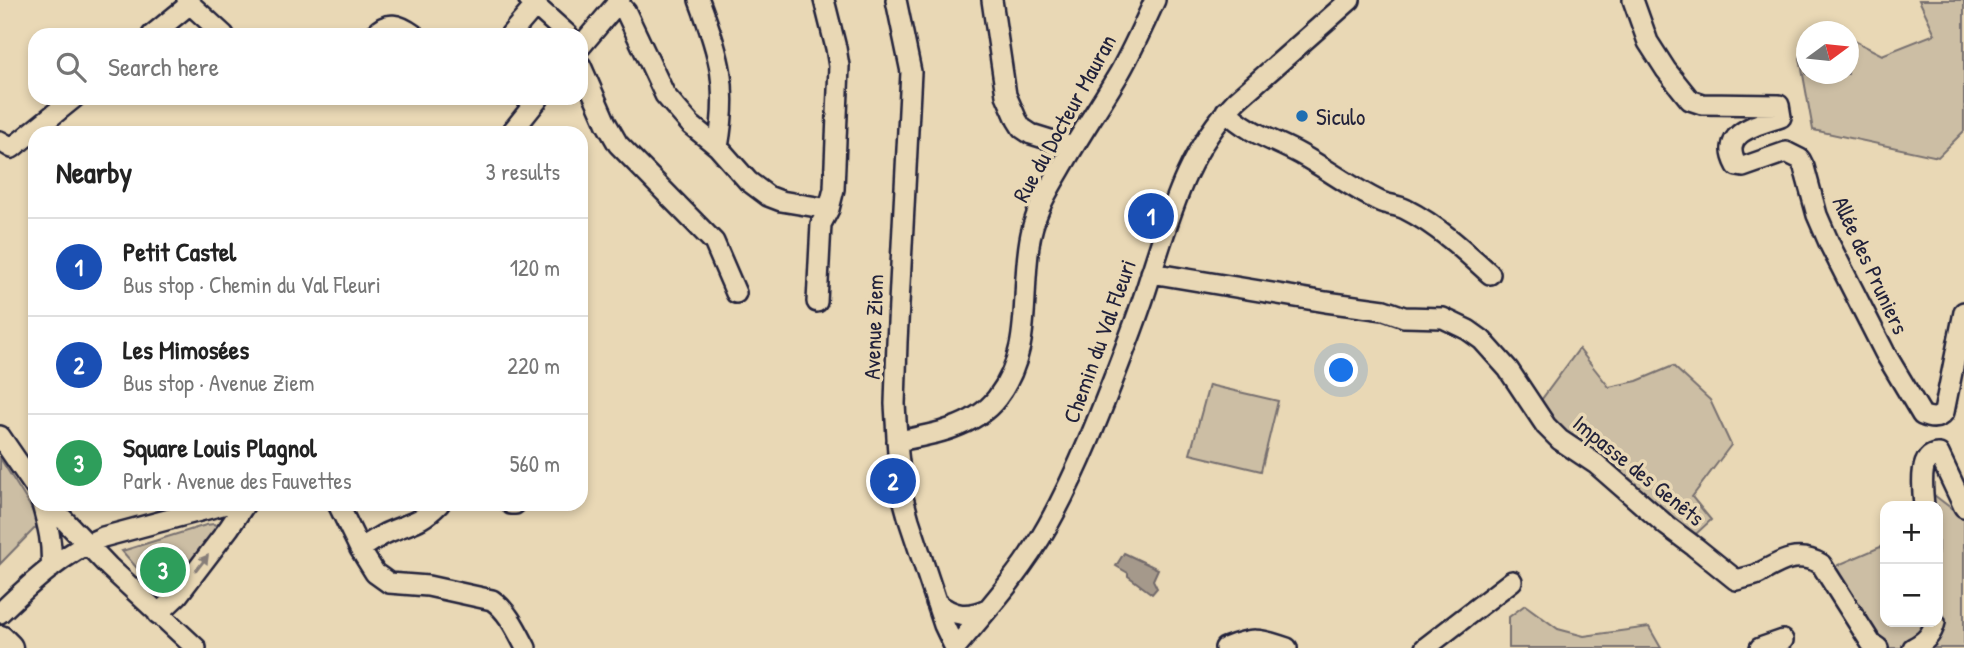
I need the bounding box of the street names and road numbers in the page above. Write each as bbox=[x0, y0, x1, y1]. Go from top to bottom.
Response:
street label: Rue du Docteur Mauran bbox=[1005, 29, 1123, 207]
street label: Allée des Pruniers bbox=[1826, 191, 1916, 339]
street label: Chemin du Val Fleuri bbox=[1055, 255, 1143, 427]
street label: Avenue Ziem bbox=[856, 274, 890, 380]
street label: Impasse des Genêts bbox=[1567, 407, 1711, 533]

